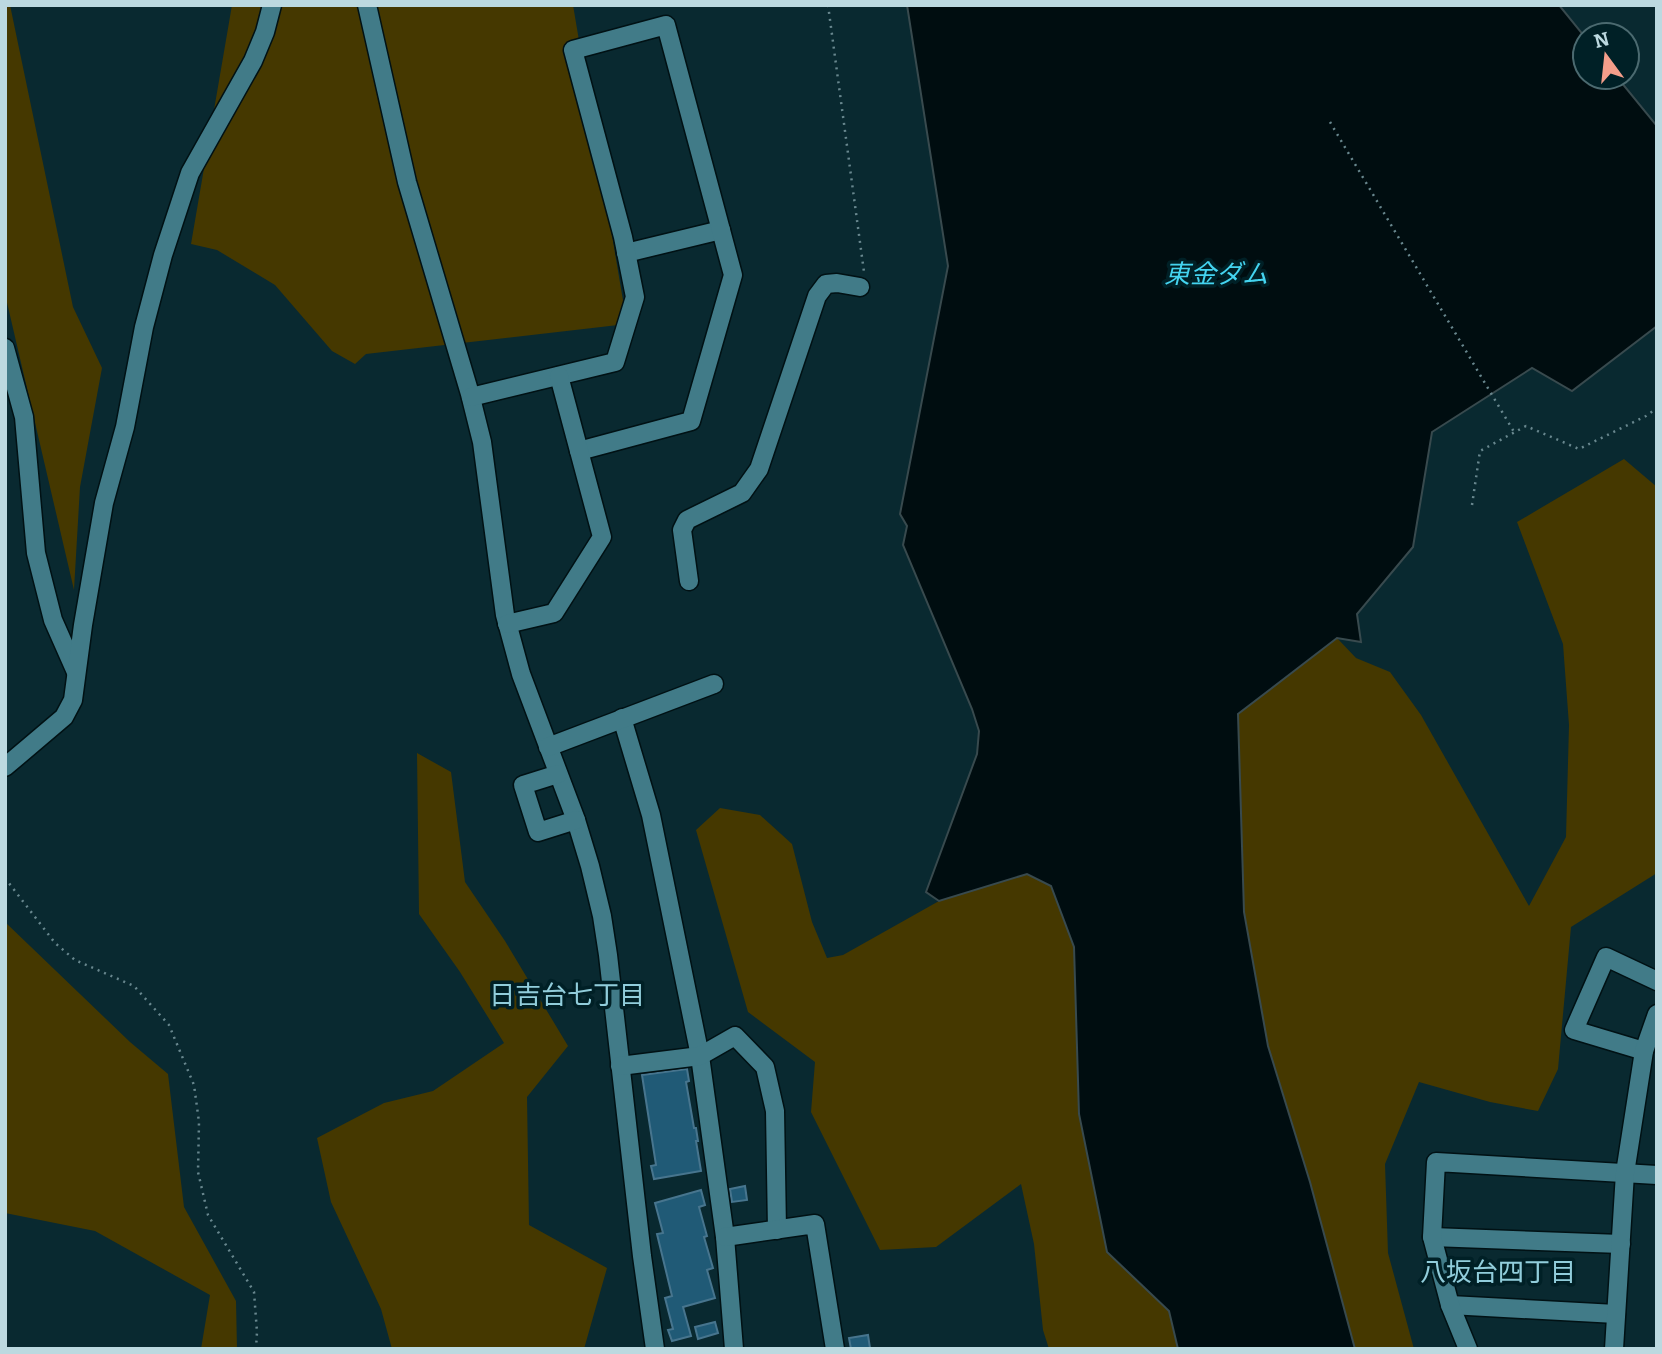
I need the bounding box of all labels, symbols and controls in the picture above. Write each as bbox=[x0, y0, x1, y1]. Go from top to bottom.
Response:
north arrow bbox=[1571, 21, 1641, 91]
text: N bbox=[1592, 27, 1612, 53]
water label: 東金ダム bbox=[1164, 259, 1268, 290]
district label: 日吉台七丁目 bbox=[489, 980, 645, 1011]
district label: 八坂台四丁目 bbox=[1420, 1257, 1576, 1288]

